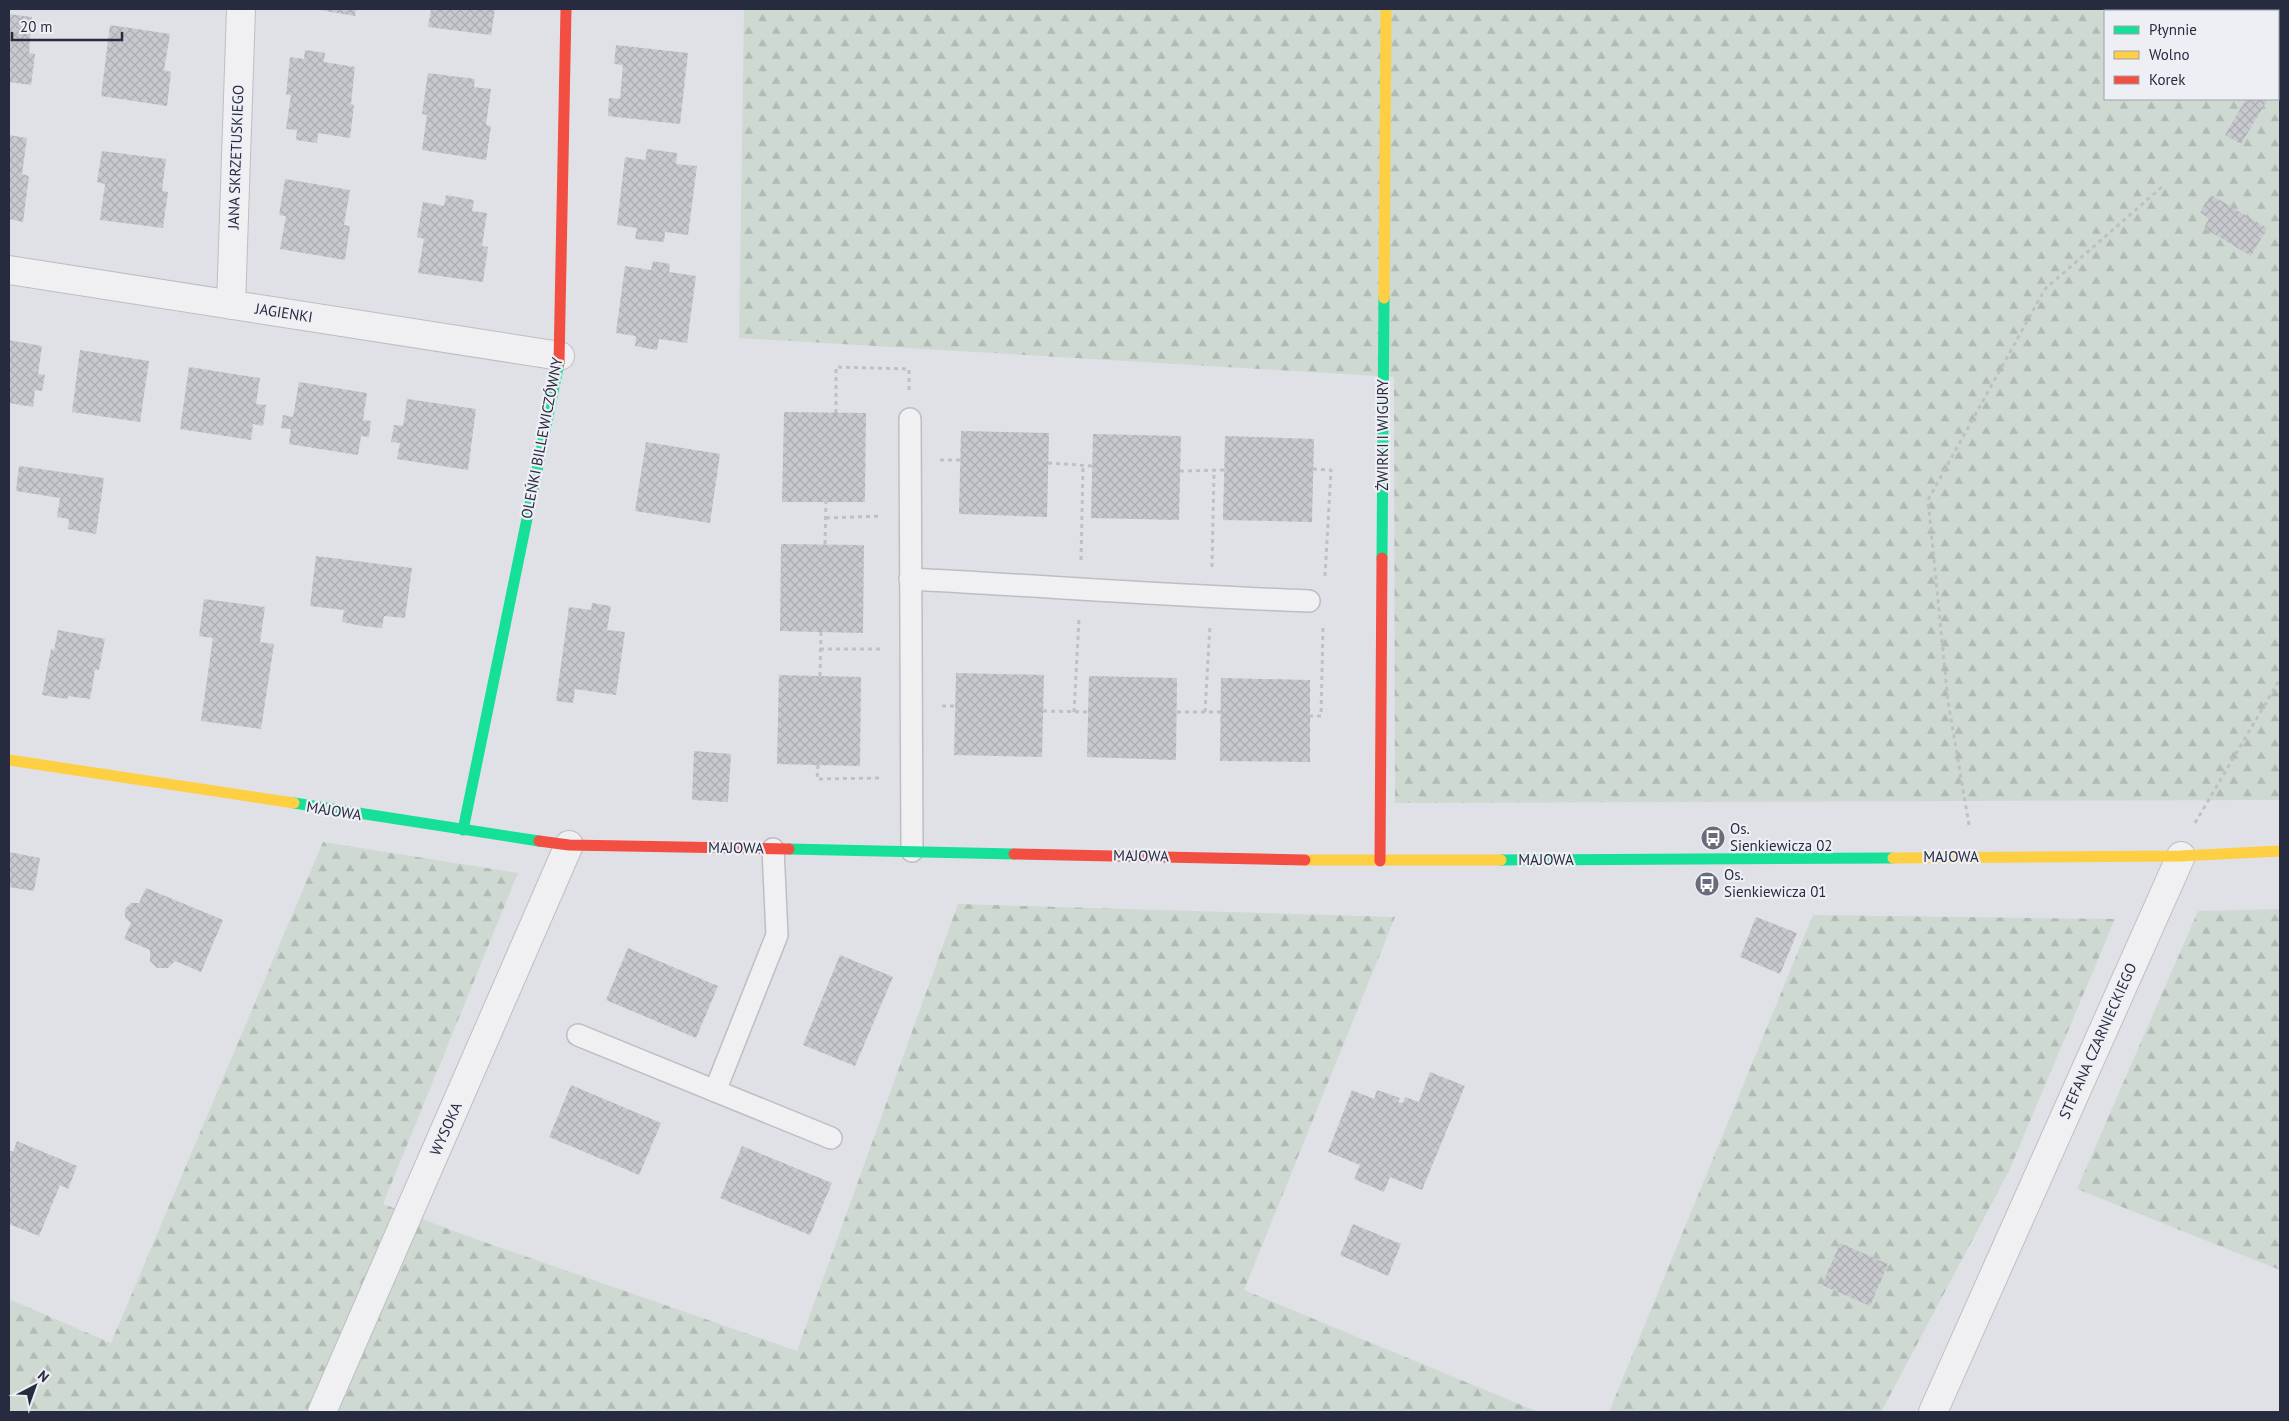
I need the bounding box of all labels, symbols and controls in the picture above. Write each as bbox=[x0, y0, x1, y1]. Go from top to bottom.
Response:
scale bar bbox=[12, 10, 122, 42]
legend bbox=[2104, 10, 2279, 100]
text: 20 m bbox=[20, 17, 53, 36]
text: Płynnie bbox=[2149, 20, 2197, 39]
text: Wolno bbox=[2149, 45, 2189, 64]
text: Korek bbox=[2149, 70, 2186, 89]
street label: JANA SKRZETUSKIEGO bbox=[223, 85, 248, 230]
street label: JAGIENKI bbox=[253, 298, 314, 326]
street label: OLEŃKI BILLEWICZÓWNY bbox=[517, 355, 567, 520]
street label: ŻWIRKI I WIGURY bbox=[1373, 379, 1392, 491]
street label: MAJOWA bbox=[305, 797, 363, 824]
place label: Os. Sienkiewicza 02 bbox=[1730, 819, 1833, 855]
bus stop icon: Os. Sienkiewicza 02 bbox=[1700, 825, 1726, 851]
street label: MAJOWA bbox=[708, 838, 764, 857]
street label: MAJOWA bbox=[1113, 846, 1169, 865]
street label: MAJOWA bbox=[1923, 847, 1979, 866]
street label: MAJOWA bbox=[1518, 850, 1574, 869]
place label: Os. Sienkiewicza 01 bbox=[1724, 865, 1827, 901]
bus stop icon: Os. Sienkiewicza 01 bbox=[1694, 871, 1720, 897]
street label: STEFANA CZARNIECKIEGO bbox=[2054, 960, 2141, 1122]
street label: WYSOKA bbox=[425, 1099, 466, 1158]
north arrow bbox=[10, 1361, 60, 1411]
text: N bbox=[34, 1366, 53, 1386]

